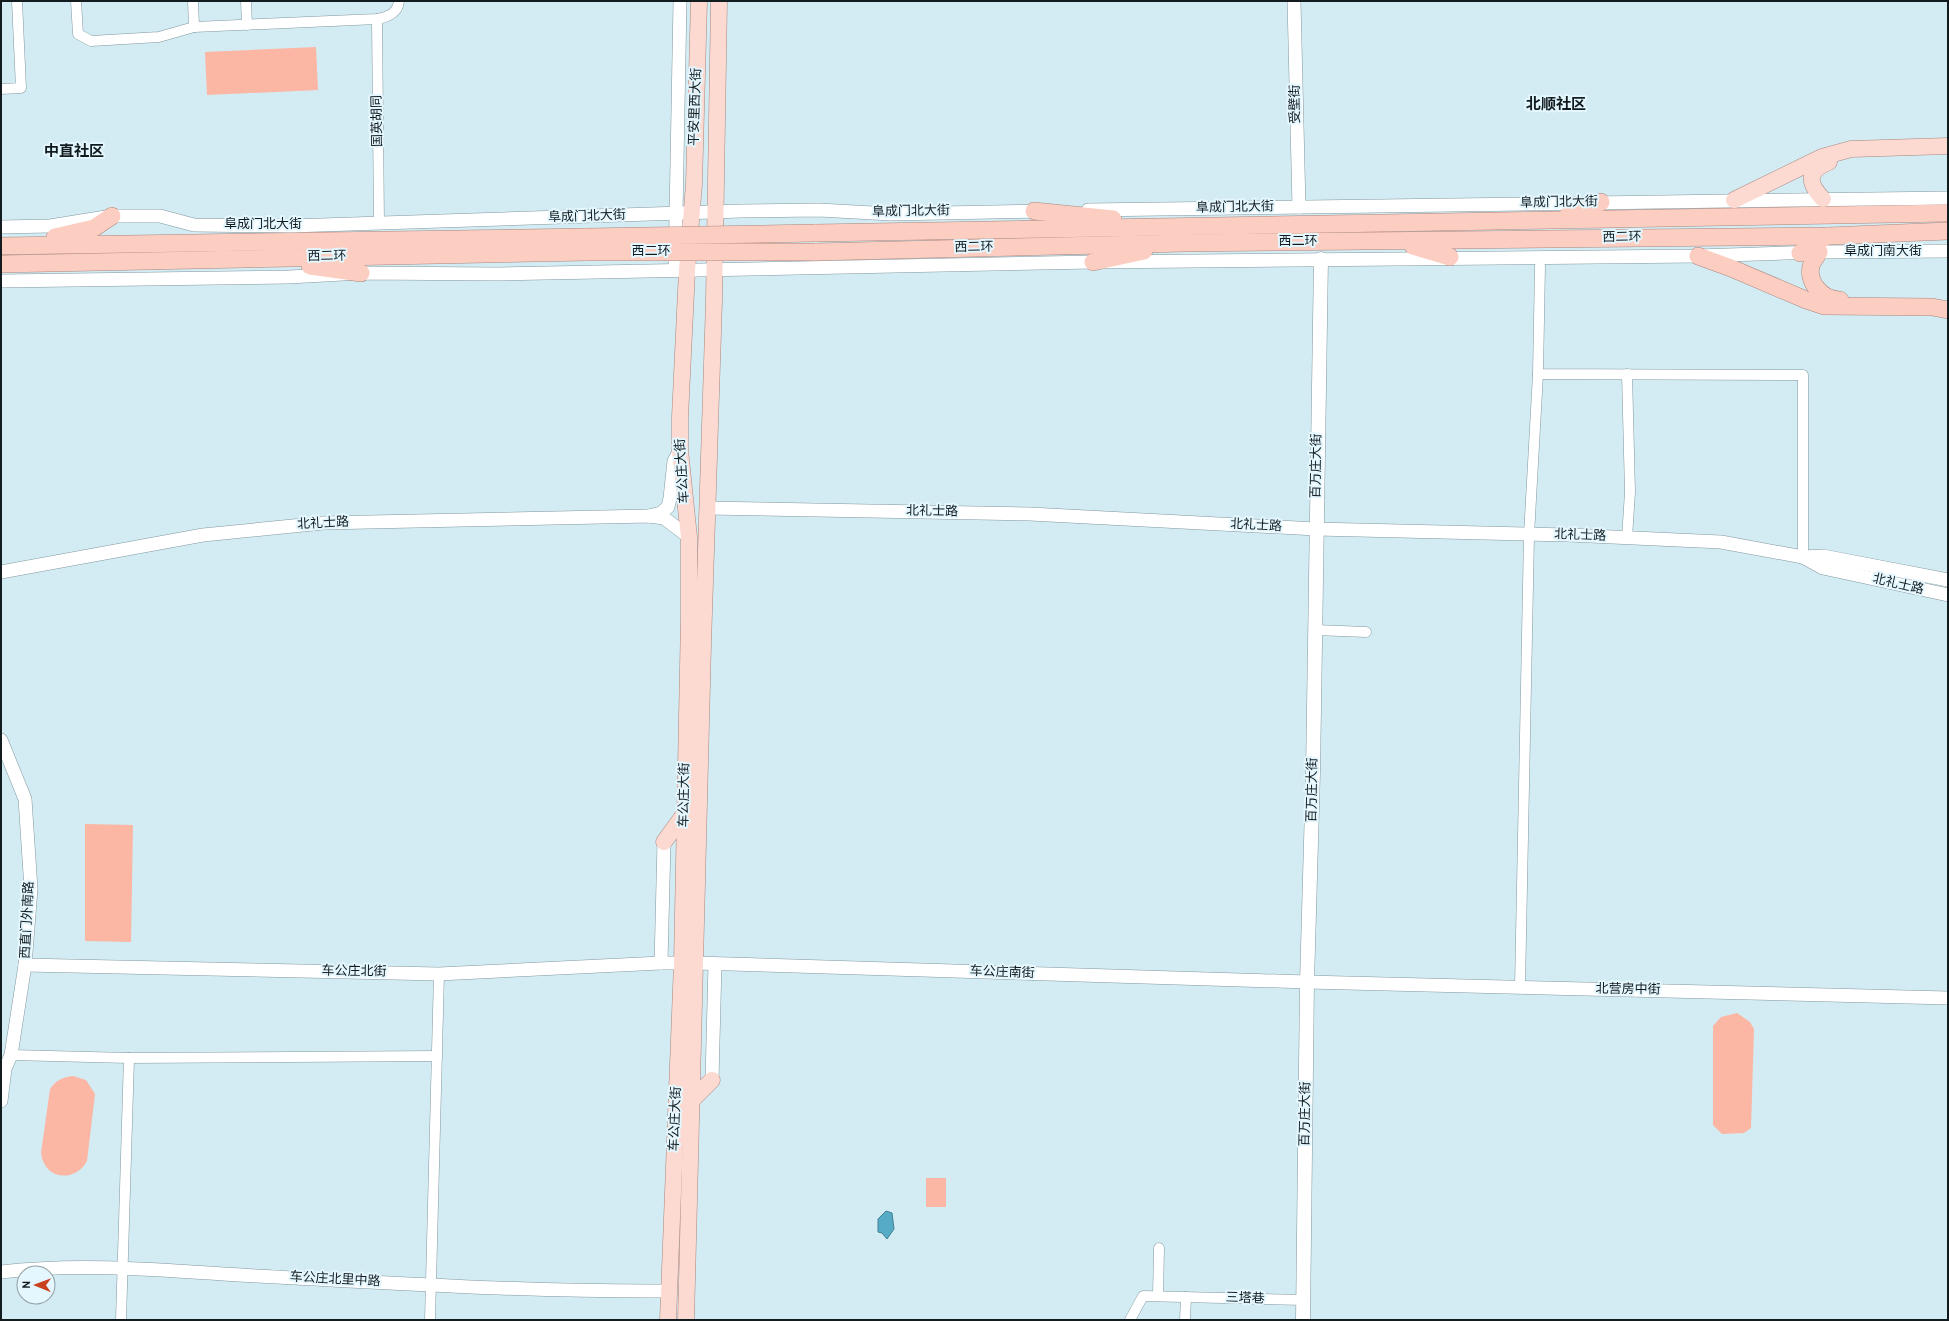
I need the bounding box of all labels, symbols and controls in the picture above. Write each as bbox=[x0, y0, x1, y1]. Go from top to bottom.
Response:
street label: 平安里西大街 bbox=[687, 68, 705, 146]
street label: 受壁街 bbox=[1288, 84, 1304, 124]
street label: 国英胡同 bbox=[370, 95, 386, 147]
district label: 北顺社区 bbox=[1526, 95, 1586, 115]
district label: 中直社区 bbox=[44, 142, 104, 162]
street label: 阜成门北大街 bbox=[1520, 193, 1598, 212]
street label: 阜成门北大街 bbox=[1196, 198, 1274, 217]
street label: 阜成门北大街 bbox=[872, 202, 950, 221]
street label: 阜成门北大街 bbox=[548, 207, 626, 226]
street label: 阜成门北大街 bbox=[224, 216, 302, 233]
street label: 西二环 bbox=[1602, 230, 1642, 246]
street label: 西二环 bbox=[1278, 234, 1318, 250]
street label: 西二环 bbox=[954, 240, 994, 256]
street label: 阜成门南大街 bbox=[1844, 243, 1922, 260]
street label: 西二环 bbox=[631, 244, 671, 260]
street label: 西二环 bbox=[307, 249, 347, 265]
street label: 百万庄大街 bbox=[1308, 433, 1326, 499]
street label: 车公庄大街 bbox=[673, 438, 693, 504]
street label: 北礼士路 bbox=[906, 503, 958, 520]
street label: 北礼士路 bbox=[297, 514, 349, 533]
street label: 北礼士路 bbox=[1230, 516, 1282, 535]
street label: 北礼士路 bbox=[1554, 526, 1606, 545]
street label: 北礼士路 bbox=[1871, 570, 1925, 599]
street label: 百万庄大街 bbox=[1304, 757, 1322, 823]
street label: 车公庄大街 bbox=[676, 762, 694, 828]
street label: 西直门外南路 bbox=[17, 881, 38, 959]
street label: 车公庄北街 bbox=[321, 962, 387, 981]
street label: 车公庄南街 bbox=[969, 964, 1035, 982]
street label: 北营房中街 bbox=[1595, 980, 1661, 999]
street label: 百万庄大街 bbox=[1297, 1081, 1315, 1147]
street label: 车公庄大街 bbox=[667, 1086, 685, 1152]
north arrow bbox=[16, 1265, 56, 1305]
street label: 车公庄北里中路 bbox=[289, 1269, 381, 1290]
text: N bbox=[20, 1281, 34, 1289]
street label: 三塔巷 bbox=[1225, 1290, 1265, 1308]

